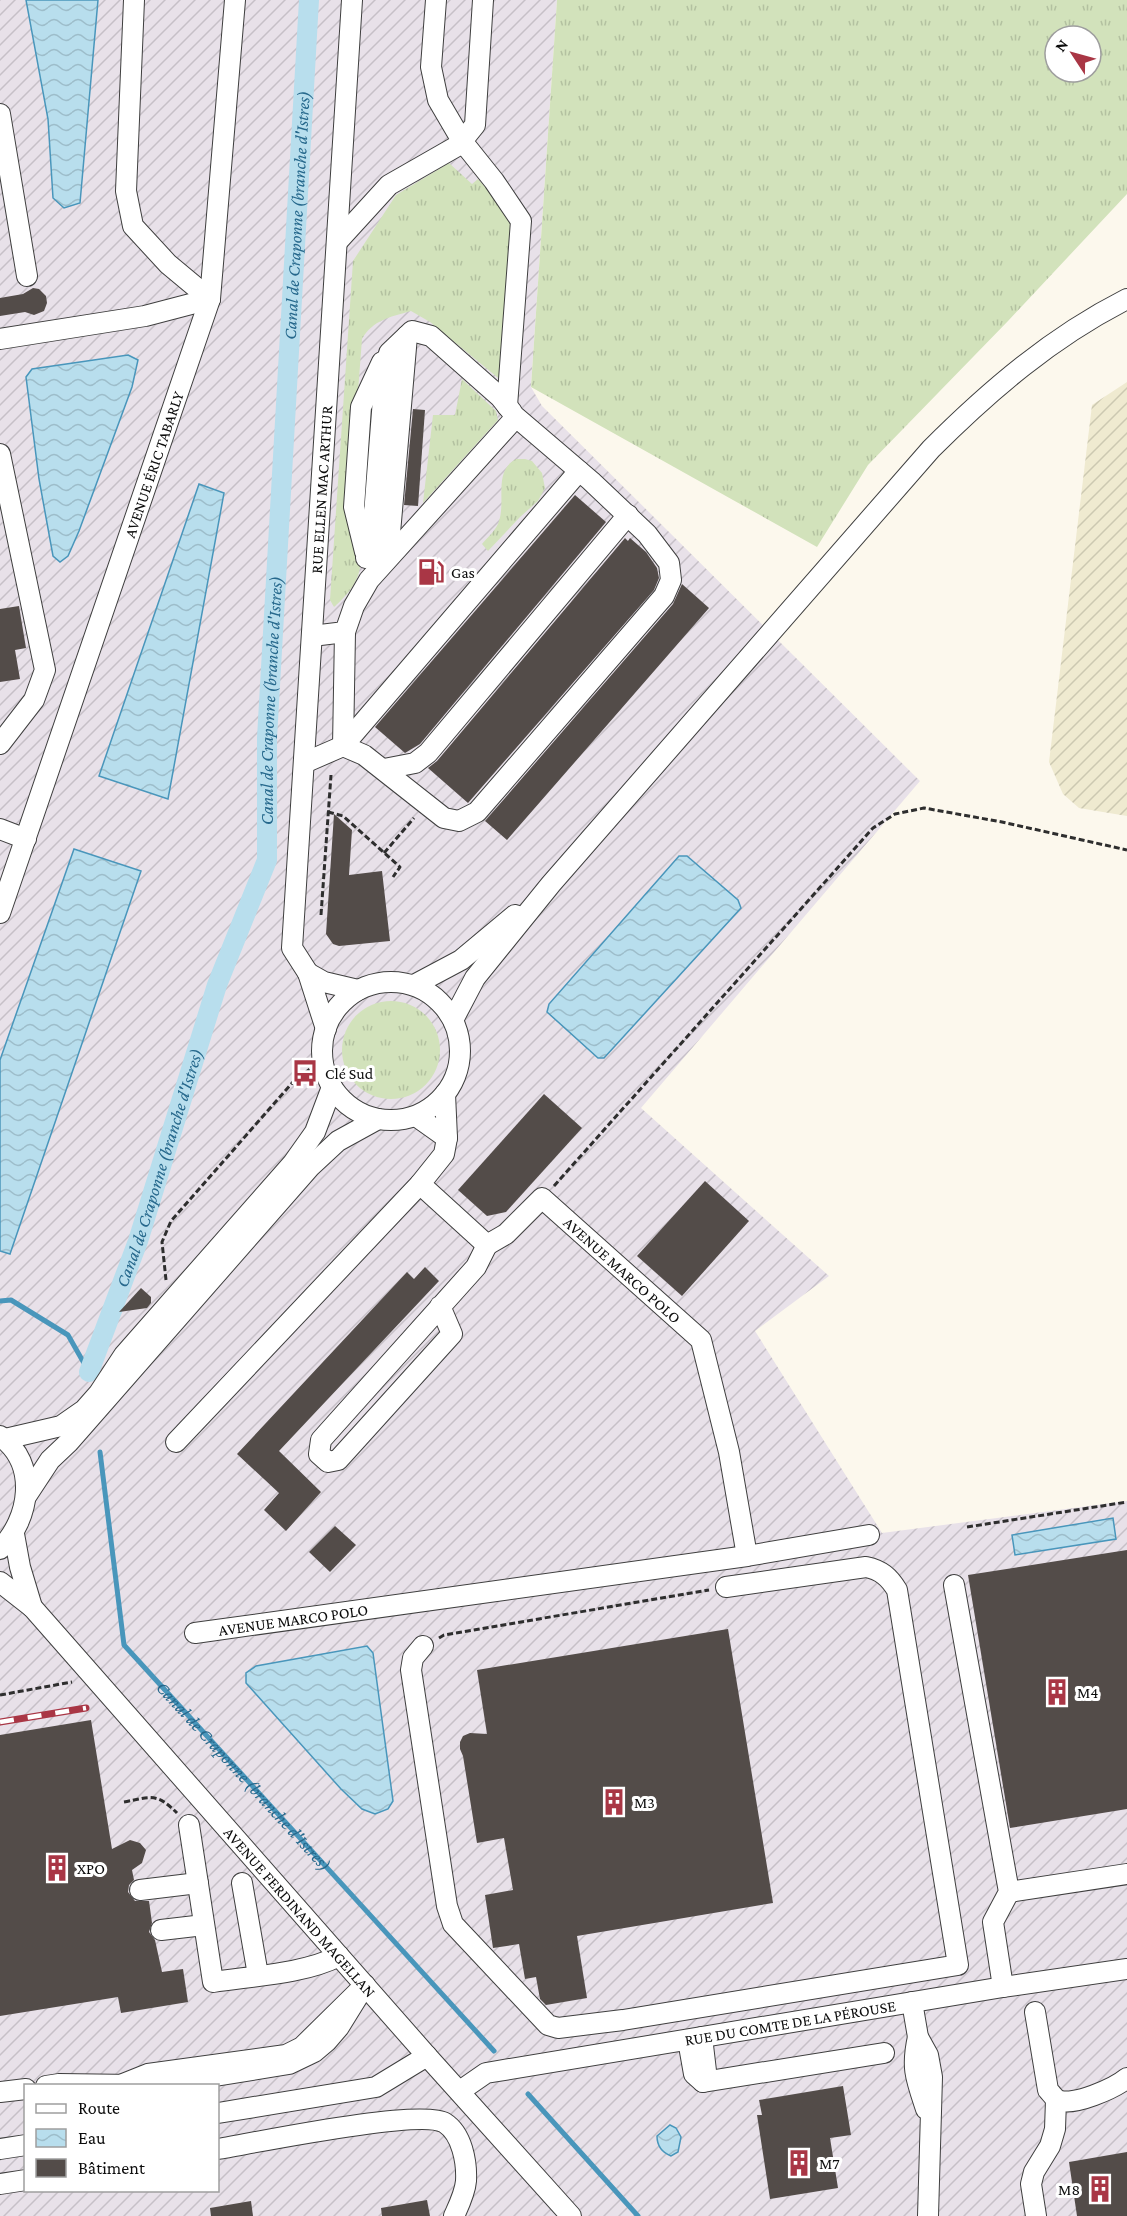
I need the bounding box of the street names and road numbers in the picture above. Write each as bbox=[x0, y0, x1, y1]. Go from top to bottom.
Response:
street label: AVENUE ÉRIC TABARLY bbox=[121, 389, 186, 540]
street label: RUE ELLEN MAC ARTHUR bbox=[307, 405, 335, 574]
street label: AVENUE MARCO POLO bbox=[561, 1213, 684, 1326]
street label: AVENUE MARCO POLO bbox=[217, 1600, 369, 1638]
street label: AVENUE FERDINAND MAGELLAN bbox=[221, 1823, 379, 2000]
street label: RUE DU COMTE DE LA PÉROUSE bbox=[683, 1996, 897, 2048]

